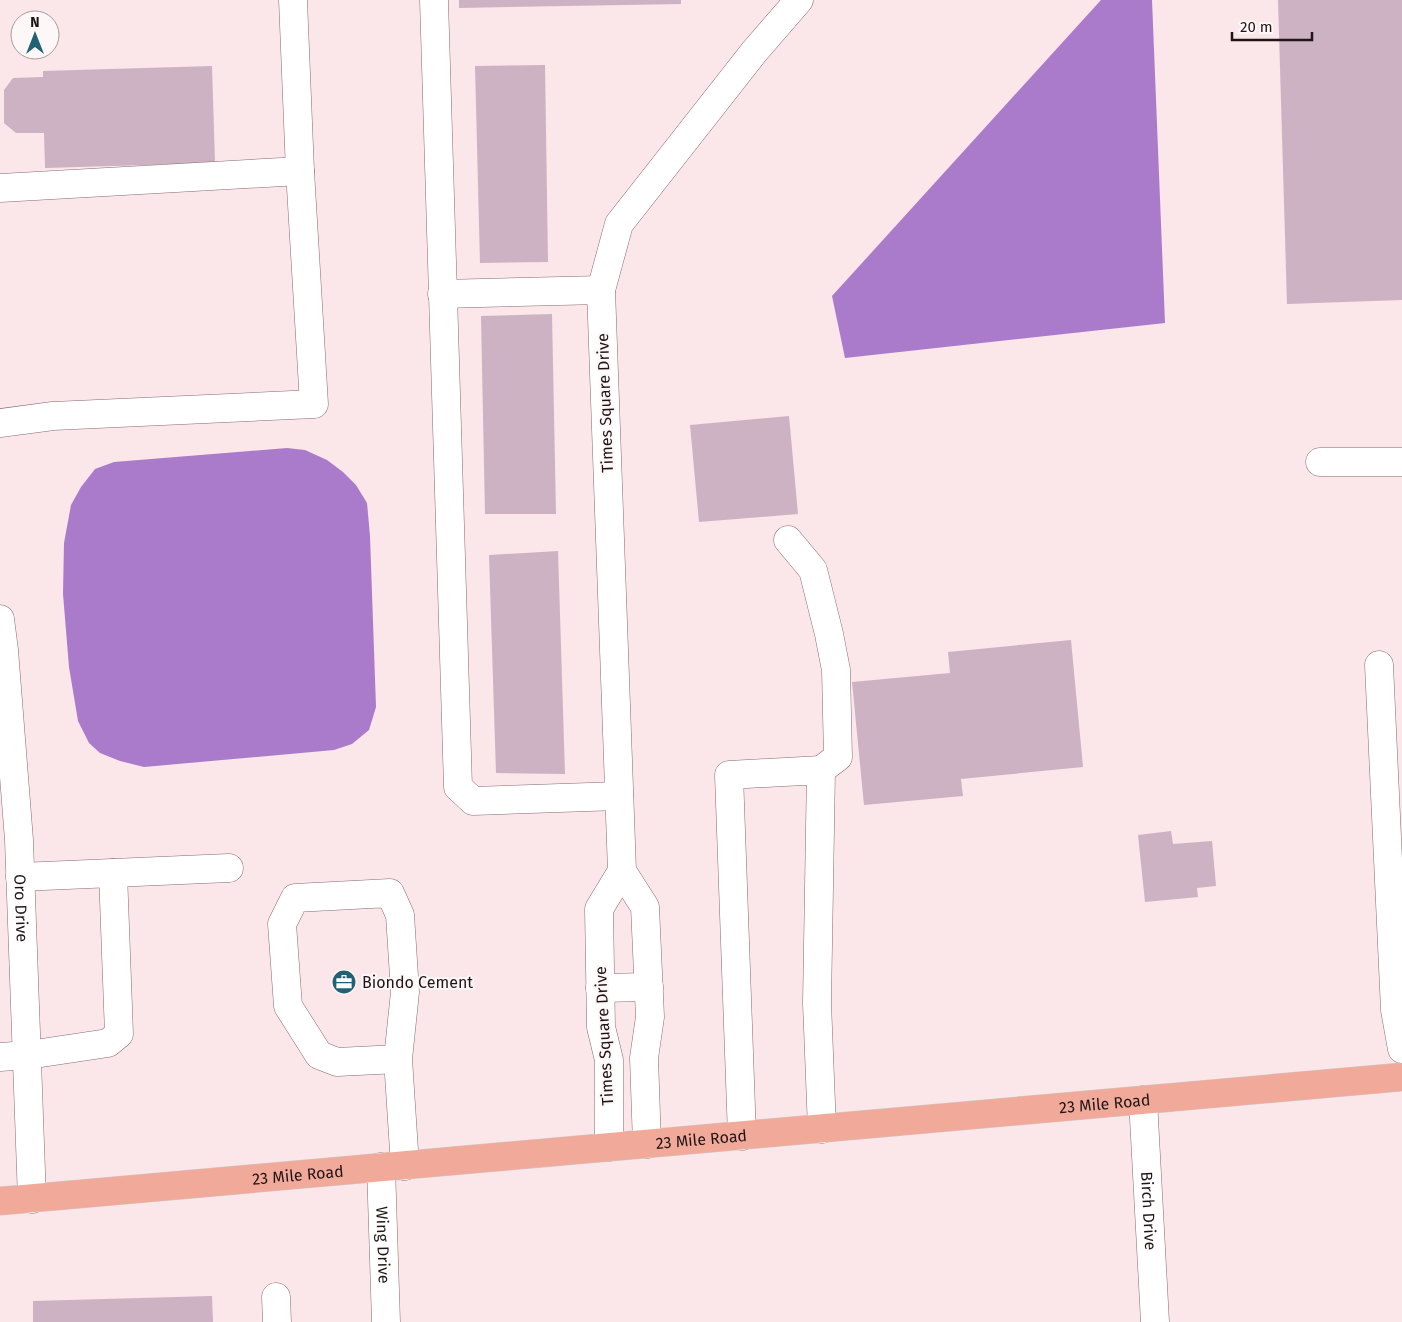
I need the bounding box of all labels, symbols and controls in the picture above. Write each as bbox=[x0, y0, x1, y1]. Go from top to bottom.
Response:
north arrow bbox=[10, 10, 60, 60]
scale bar bbox=[1232, 10, 1312, 42]
text: N bbox=[30, 14, 40, 31]
text: 20 m bbox=[1240, 18, 1273, 36]
street label: Times Square Drive bbox=[593, 333, 617, 473]
street label: Oro Drive bbox=[11, 874, 32, 942]
street label: Times Square Drive bbox=[591, 966, 617, 1106]
office icon: Biondo Cement bbox=[331, 969, 357, 995]
place label: Biondo Cement bbox=[362, 973, 473, 992]
street label: 23 Mile Road bbox=[1058, 1090, 1151, 1117]
street label: 23 Mile Road bbox=[655, 1125, 748, 1152]
street label: 23 Mile Road bbox=[251, 1161, 344, 1188]
street label: Birch Drive bbox=[1137, 1171, 1161, 1251]
street label: Wing Drive bbox=[373, 1206, 394, 1284]

